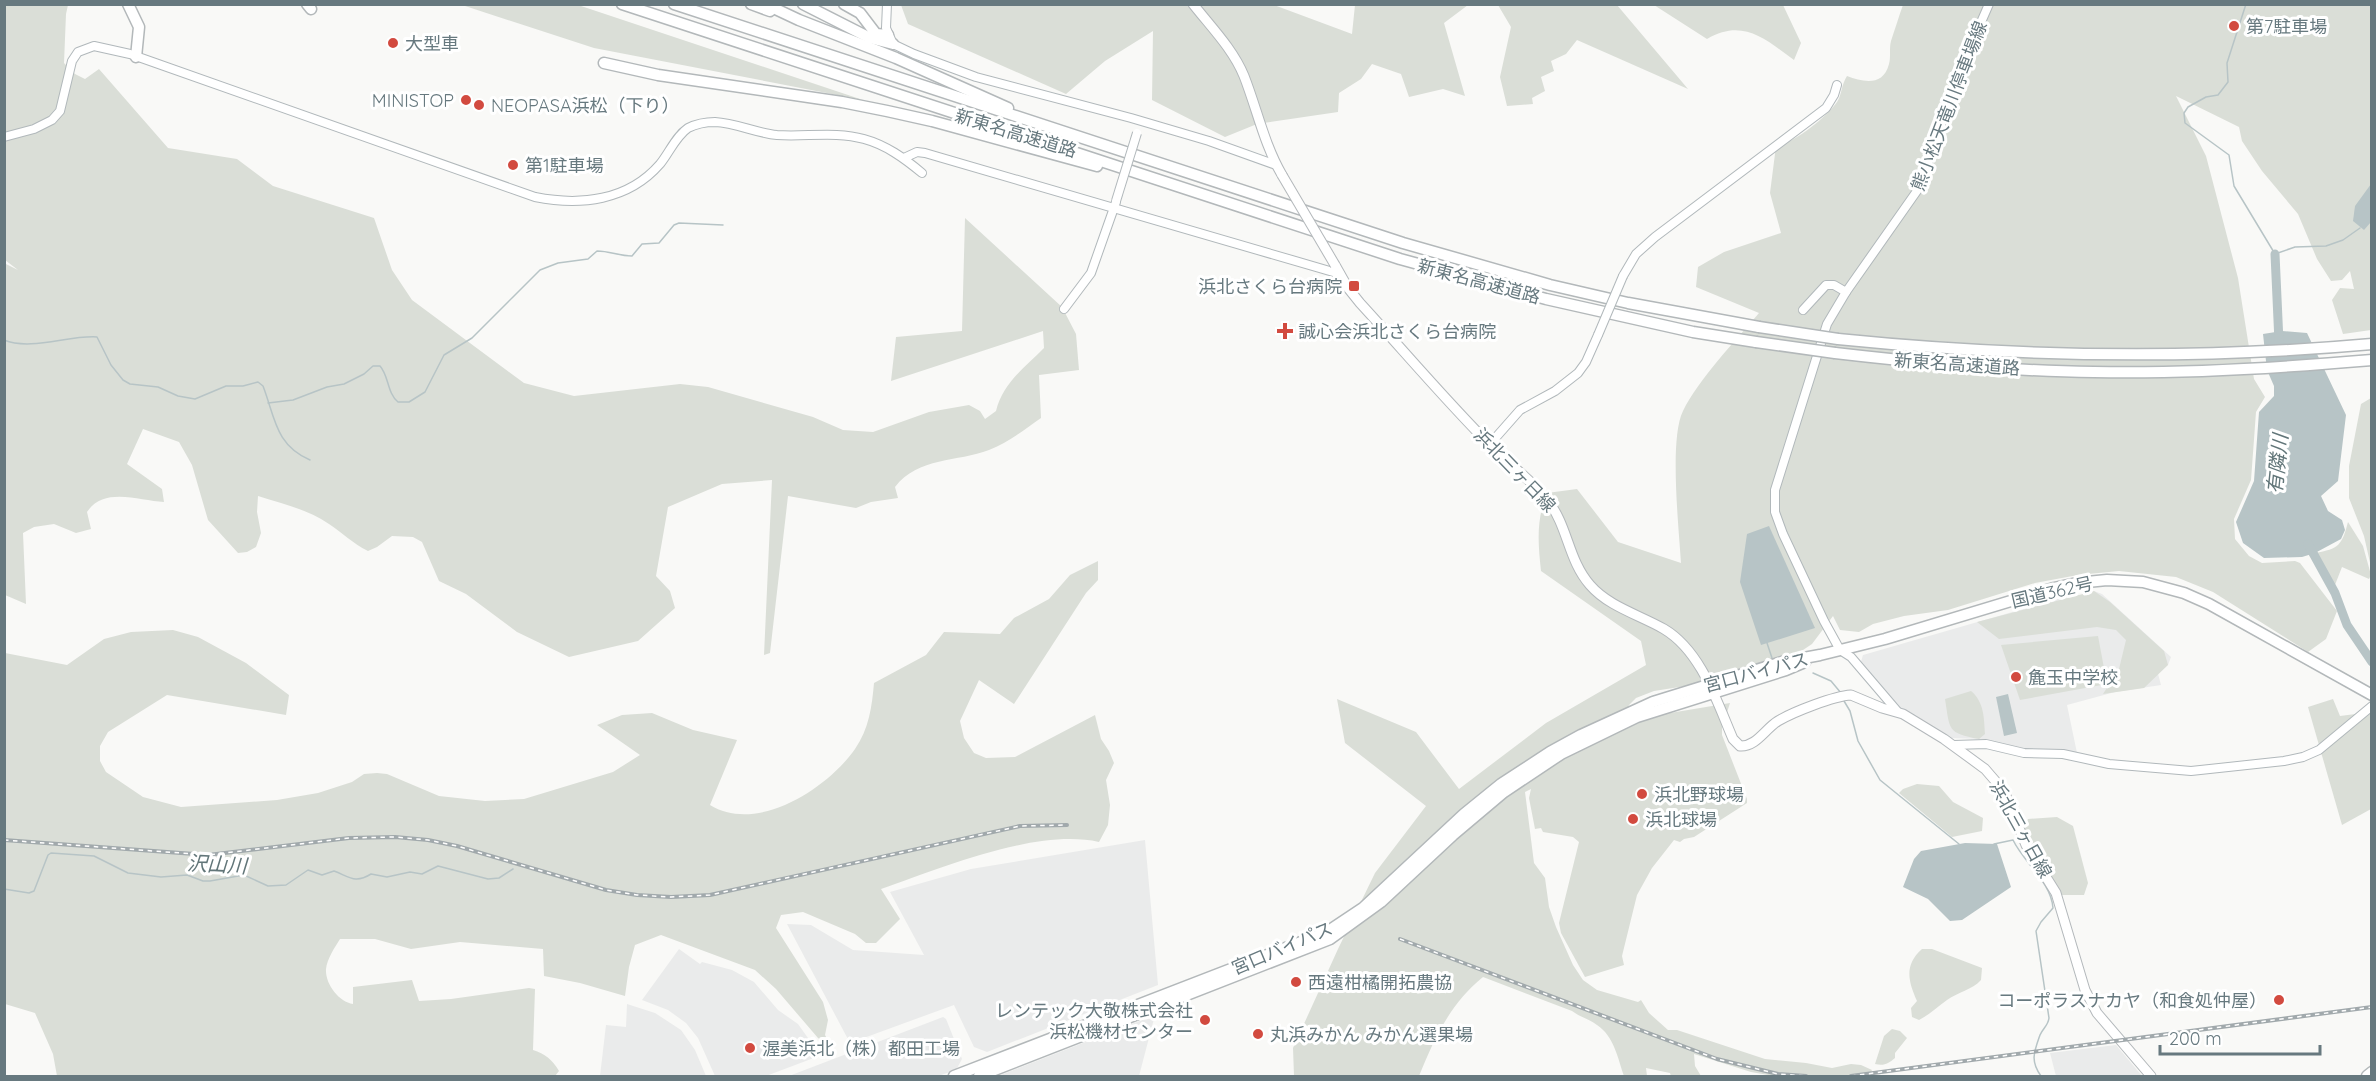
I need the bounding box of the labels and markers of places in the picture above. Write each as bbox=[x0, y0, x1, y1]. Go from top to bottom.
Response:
place label: 第7駐車場 bbox=[2246, 15, 2327, 38]
marker: 第7駐車場 bbox=[2227, 19, 2241, 33]
place label: 大型車 bbox=[405, 32, 459, 55]
marker: 大型車 bbox=[386, 36, 400, 50]
place label: MINISTOP bbox=[372, 89, 454, 112]
marker: MINISTOP bbox=[459, 93, 473, 107]
place label: NEOPASA浜松（下り） bbox=[491, 94, 680, 117]
marker: NEOPASA浜松（下り） bbox=[472, 98, 486, 112]
place label: 第1駐車場 bbox=[525, 154, 604, 177]
marker: 第1駐車場 bbox=[506, 158, 520, 172]
place label: 浜北さくら台病院 bbox=[1198, 275, 1342, 298]
marker: 浜北さくら台病院 bbox=[1347, 279, 1361, 293]
place label: 誠心会浜北さくら台病院 bbox=[1298, 320, 1496, 343]
marker: 誠心会浜北さくら台病院 bbox=[1276, 322, 1294, 340]
place label: 麁玉中学校 bbox=[2028, 666, 2118, 689]
marker: 麁玉中学校 bbox=[2009, 670, 2023, 684]
place label: 浜北野球場 bbox=[1654, 783, 1744, 806]
marker: 浜北野球場 bbox=[1635, 787, 1649, 801]
place label: 浜北球場 bbox=[1645, 808, 1717, 831]
marker: 浜北球場 bbox=[1626, 812, 1640, 826]
place label: 西遠柑橘開拓農協 bbox=[1308, 971, 1452, 994]
marker: 西遠柑橘開拓農協 bbox=[1289, 975, 1303, 989]
place label: コーポラスナカヤ（和食処仲屋） bbox=[1997, 989, 2267, 1012]
marker: コーポラスナカヤ（和食処仲屋） bbox=[2272, 993, 2286, 1007]
place label: レンテック大敬株式会社 浜松機材センター bbox=[995, 999, 1193, 1043]
marker: レンテック大敬株式会社 浜松機材センター bbox=[1198, 1013, 1212, 1027]
place label: 丸浜みかん みかん選果場 bbox=[1270, 1023, 1473, 1046]
marker: 丸浜みかん みかん選果場 bbox=[1251, 1027, 1265, 1041]
place label: 渥美浜北（株）都田工場 bbox=[762, 1037, 960, 1060]
marker: 渥美浜北（株）都田工場 bbox=[743, 1041, 757, 1055]

